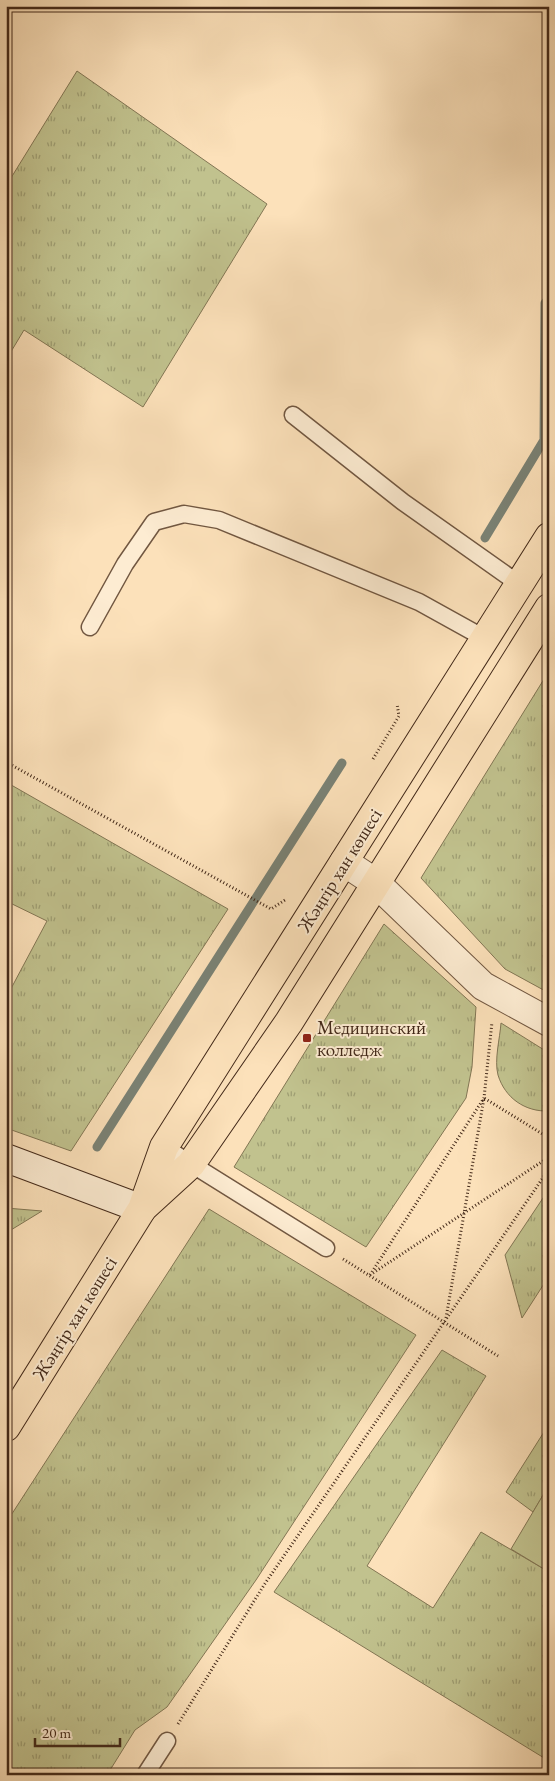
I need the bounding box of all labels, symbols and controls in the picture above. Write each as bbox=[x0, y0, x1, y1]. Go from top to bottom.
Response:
street label: Жәңгір хан көшесі bbox=[291, 803, 388, 938]
place label: Медицинский колледж bbox=[317, 1015, 426, 1062]
marker: Медицинский колледж bbox=[301, 1032, 313, 1044]
street label: Жәңгір хан көшесі bbox=[26, 1251, 123, 1386]
scale bar bbox=[35, 1716, 120, 1748]
text: 20 m bbox=[42, 1723, 71, 1742]

